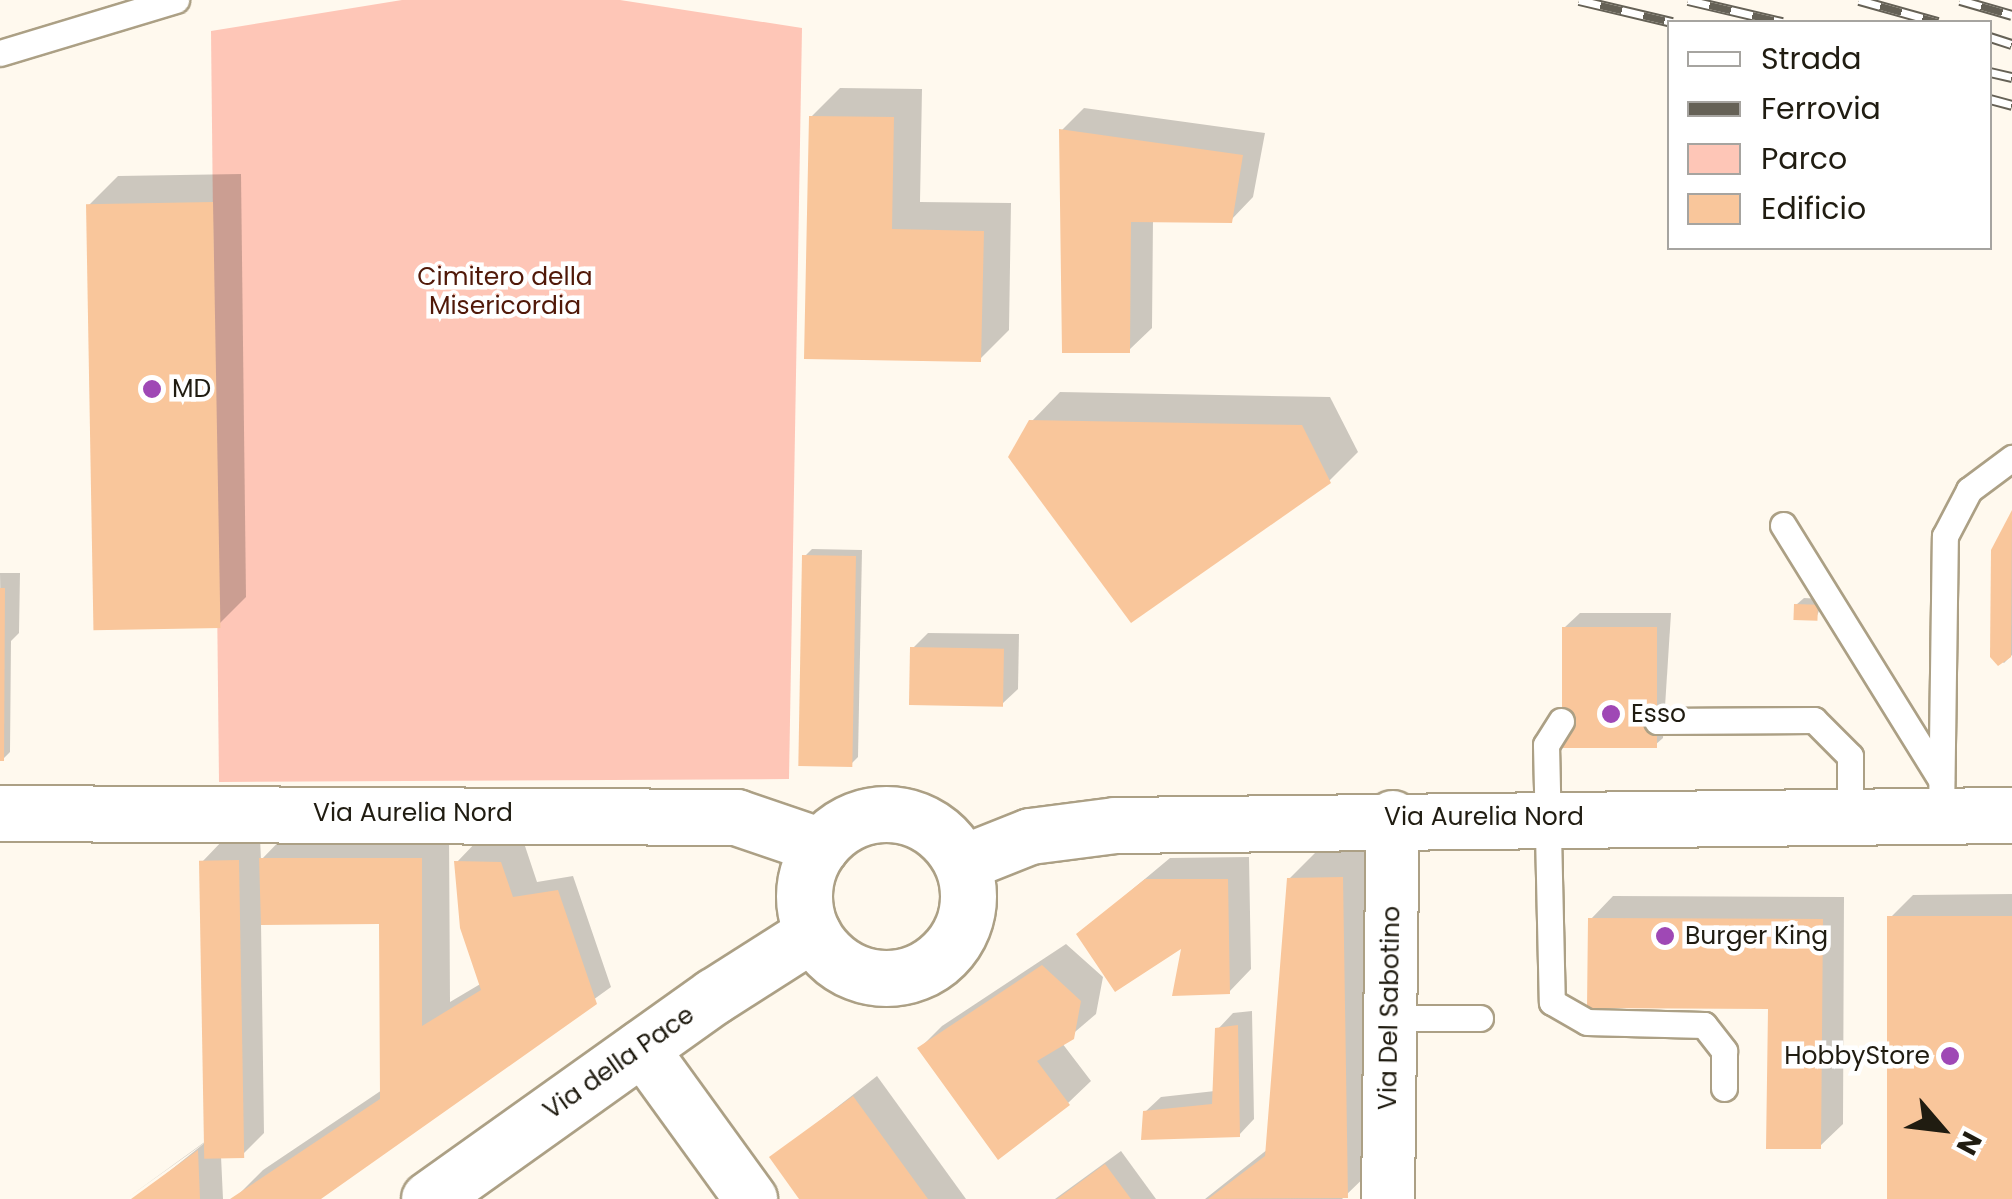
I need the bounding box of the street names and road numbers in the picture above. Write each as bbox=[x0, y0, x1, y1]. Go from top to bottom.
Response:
street label: Via Aurelia Nord bbox=[313, 798, 513, 828]
street label: Via Aurelia Nord bbox=[1384, 802, 1584, 832]
street label: Via Del Sabotino bbox=[1373, 906, 1407, 1110]
street label: Via della Pace bbox=[538, 1000, 700, 1126]

